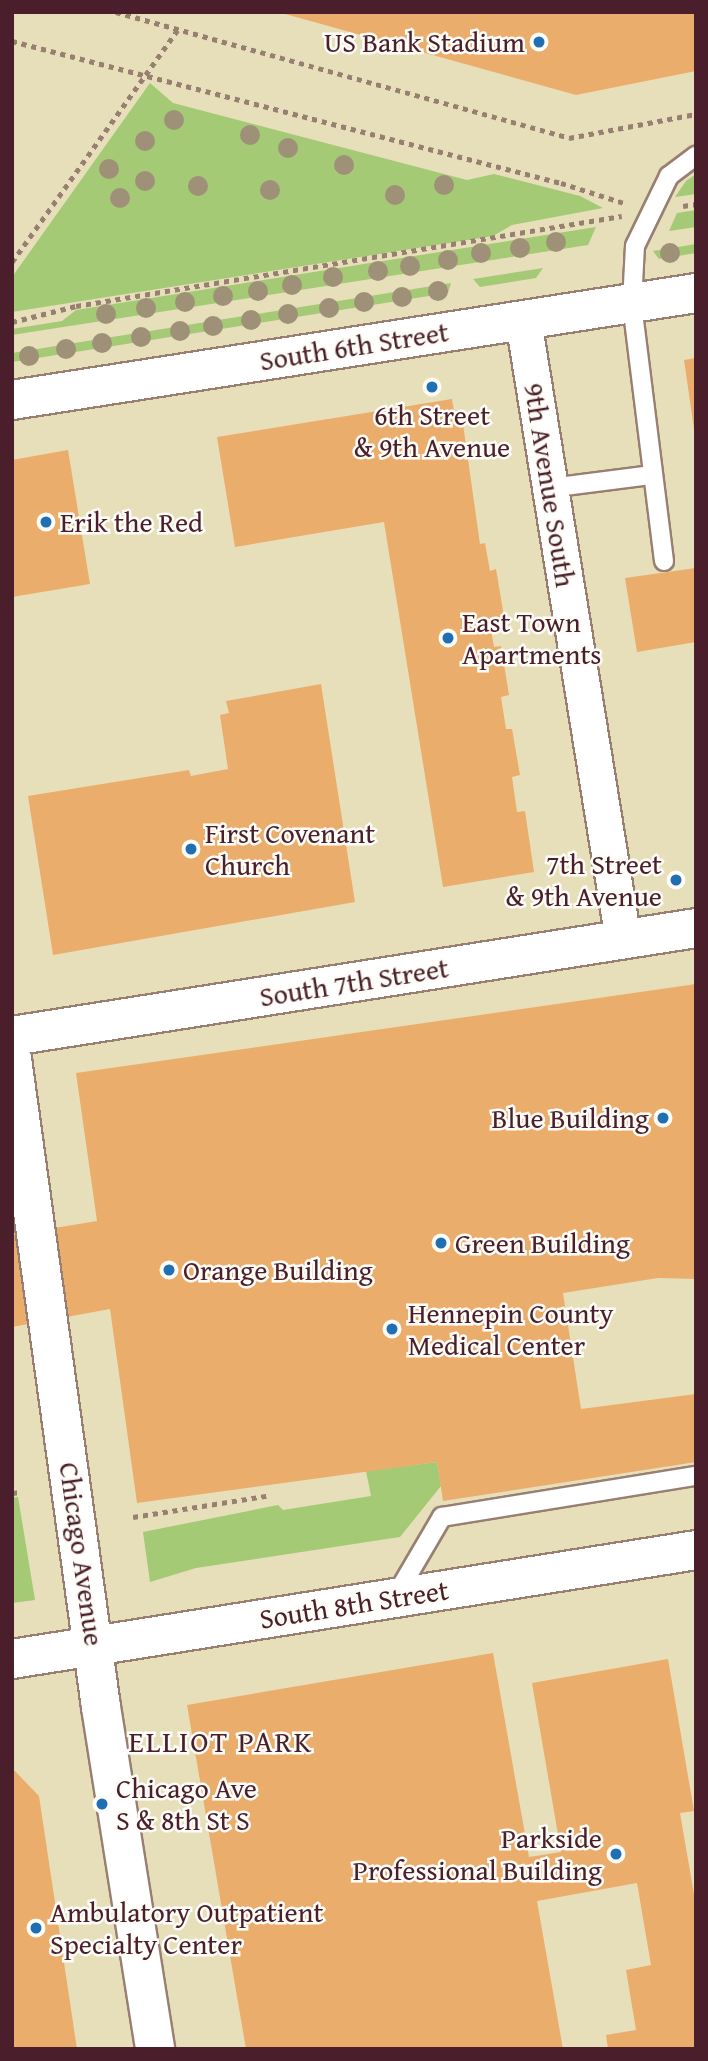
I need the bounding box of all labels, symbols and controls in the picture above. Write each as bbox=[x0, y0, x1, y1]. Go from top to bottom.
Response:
place label: US Bank Stadium bbox=[324, 25, 525, 59]
marker: US Bank Stadium bbox=[531, 34, 547, 50]
street label: South 6th Street bbox=[257, 314, 451, 378]
marker: 6th Street & 9th Avenue bbox=[424, 379, 440, 395]
street label: 9th Avenue South bbox=[517, 381, 583, 589]
place label: 6th Street & 9th Avenue bbox=[354, 398, 510, 464]
place label: Erik the Red bbox=[60, 505, 203, 539]
marker: Erik the Red bbox=[38, 514, 54, 530]
place label: East Town Apartments bbox=[462, 605, 601, 671]
marker: East Town Apartments bbox=[440, 630, 456, 646]
place label: First Covenant Church bbox=[205, 816, 375, 882]
marker: First Covenant Church bbox=[183, 841, 199, 857]
place label: 7th Street & 9th Avenue bbox=[506, 847, 662, 913]
marker: 7th Street & 9th Avenue bbox=[668, 872, 684, 888]
street label: South 7th Street bbox=[257, 950, 451, 1014]
place label: Blue Building bbox=[492, 1101, 649, 1135]
marker: Blue Building bbox=[655, 1110, 671, 1126]
place label: Green Building bbox=[455, 1226, 630, 1260]
marker: Green Building bbox=[433, 1235, 449, 1251]
place label: Orange Building bbox=[183, 1253, 373, 1287]
marker: Orange Building bbox=[161, 1262, 177, 1278]
place label: Hennepin County Medical Center bbox=[408, 1296, 613, 1362]
marker: Hennepin County Medical Center bbox=[382, 1319, 402, 1339]
street label: Chicago Avenue bbox=[52, 1460, 112, 1648]
street label: South 8th Street bbox=[257, 1572, 451, 1636]
district label: ELLIOT PARK bbox=[130, 1723, 312, 1759]
place label: Chicago Ave S & 8th St S bbox=[116, 1771, 257, 1837]
marker: Chicago Ave S & 8th St S bbox=[94, 1796, 110, 1812]
place label: Parkside Professional Building bbox=[353, 1821, 602, 1887]
marker: Parkside Professional Building bbox=[608, 1846, 624, 1862]
place label: Ambulatory Outpatient Specialty Center bbox=[50, 1895, 323, 1961]
marker: Ambulatory Outpatient Specialty Center bbox=[28, 1920, 44, 1936]

